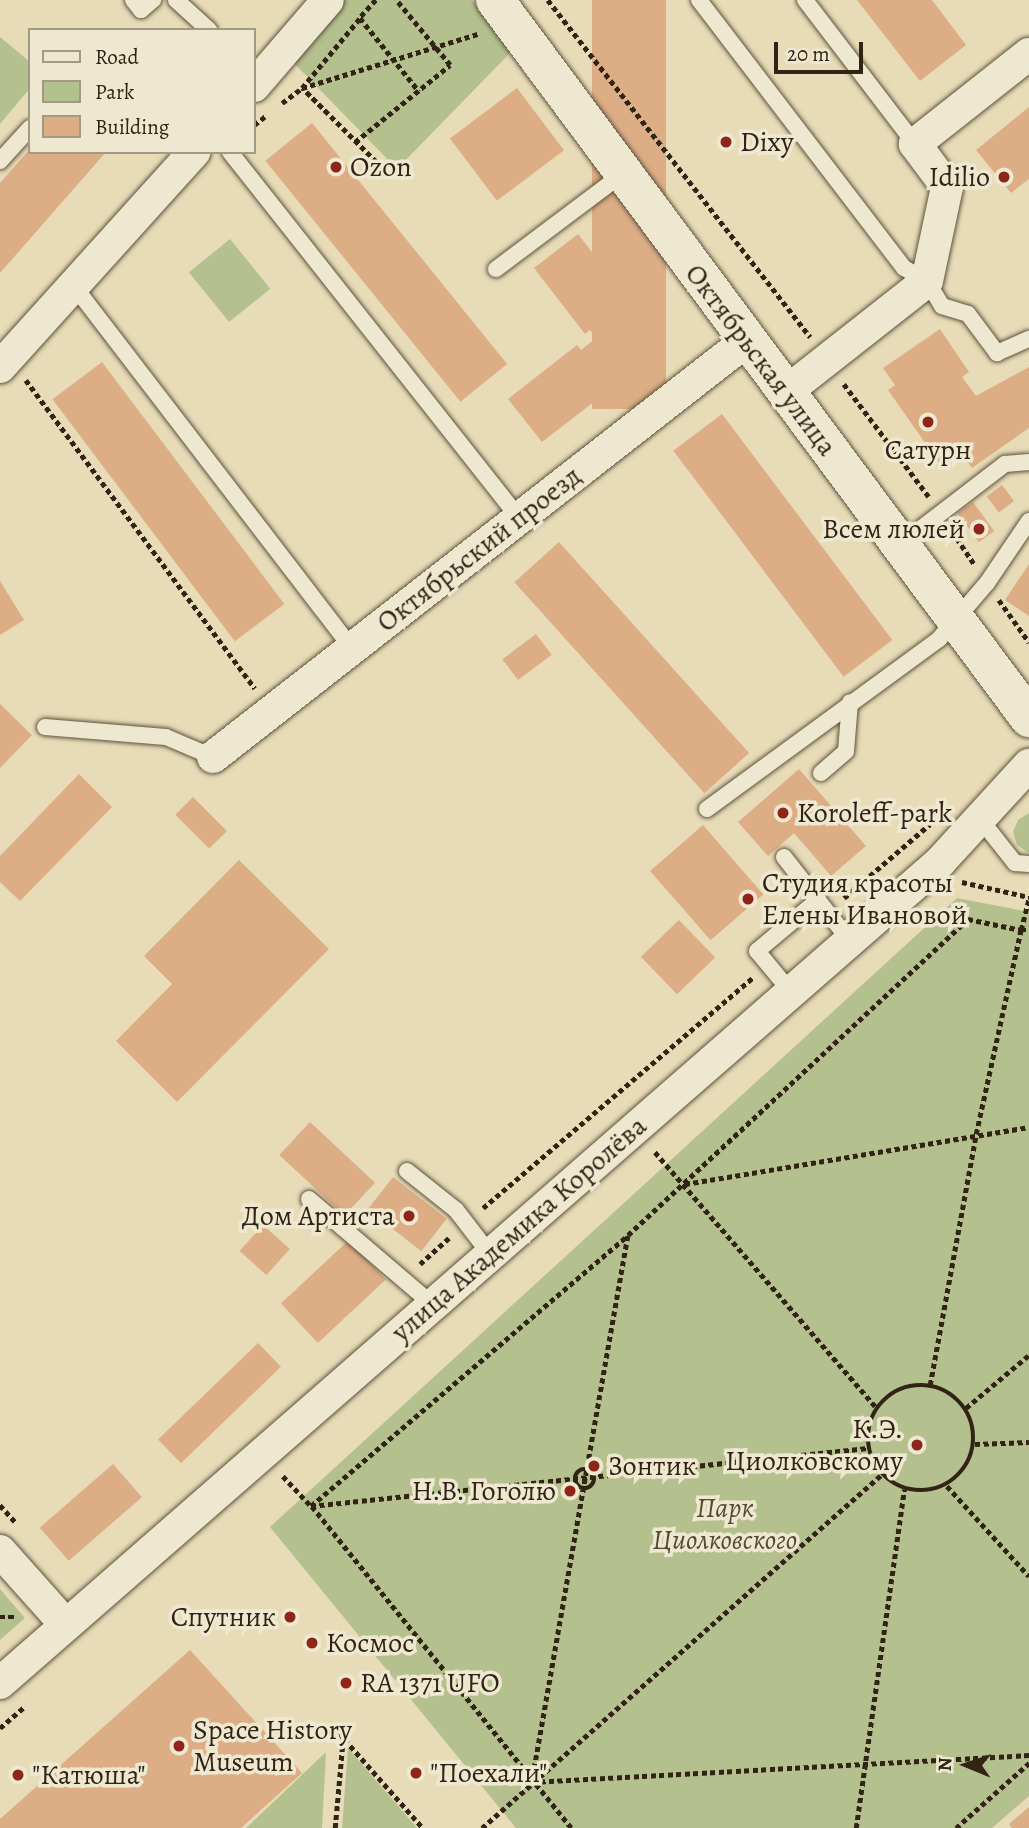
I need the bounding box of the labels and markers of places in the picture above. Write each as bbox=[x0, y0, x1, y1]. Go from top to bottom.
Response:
place label: Dixy bbox=[740, 125, 793, 159]
marker: Dixy bbox=[718, 134, 734, 150]
place label: Ozon bbox=[350, 150, 412, 184]
marker: Ozon bbox=[328, 159, 344, 175]
place label: Idilio bbox=[929, 160, 990, 194]
marker: Idilio bbox=[996, 169, 1012, 185]
marker: Сатурн bbox=[920, 414, 936, 430]
place label: Сатурн bbox=[885, 433, 971, 467]
place label: Всем люлей bbox=[822, 512, 965, 546]
marker: Всем люлей bbox=[971, 521, 987, 537]
place label: Koroleff-park bbox=[797, 796, 952, 830]
marker: Koroleff-park bbox=[775, 805, 791, 821]
place label: Студия красоты Елены Ивановой bbox=[762, 866, 967, 932]
marker: Студия красоты Елены Ивановой bbox=[740, 891, 756, 907]
place label: Дом Артиста bbox=[242, 1199, 395, 1233]
marker: Дом Артиста bbox=[401, 1208, 417, 1224]
place label: К.Э. Циолковскому bbox=[725, 1412, 903, 1478]
marker: К.Э. Циолковскому bbox=[909, 1437, 925, 1453]
place label: Зонтик bbox=[608, 1449, 696, 1483]
marker: Зонтик bbox=[586, 1458, 602, 1474]
place label: Н.В. Гоголю bbox=[411, 1474, 556, 1508]
marker: Н.В. Гоголю bbox=[562, 1483, 578, 1499]
place label: Спутник bbox=[171, 1600, 276, 1634]
marker: Спутник bbox=[282, 1609, 298, 1625]
place label: Космос bbox=[326, 1626, 414, 1660]
marker: Космос bbox=[304, 1635, 320, 1651]
place label: RA 1371 UFO bbox=[360, 1666, 500, 1700]
marker: RA 1371 UFO bbox=[338, 1675, 354, 1691]
place label: Space History Museum bbox=[193, 1713, 352, 1779]
marker: Space History Museum bbox=[171, 1738, 187, 1754]
place label: "Поехали" bbox=[430, 1756, 547, 1790]
place label: "Катюша" bbox=[32, 1758, 146, 1792]
marker: "Поехали" bbox=[408, 1765, 424, 1781]
marker: "Катюша" bbox=[10, 1767, 26, 1783]

